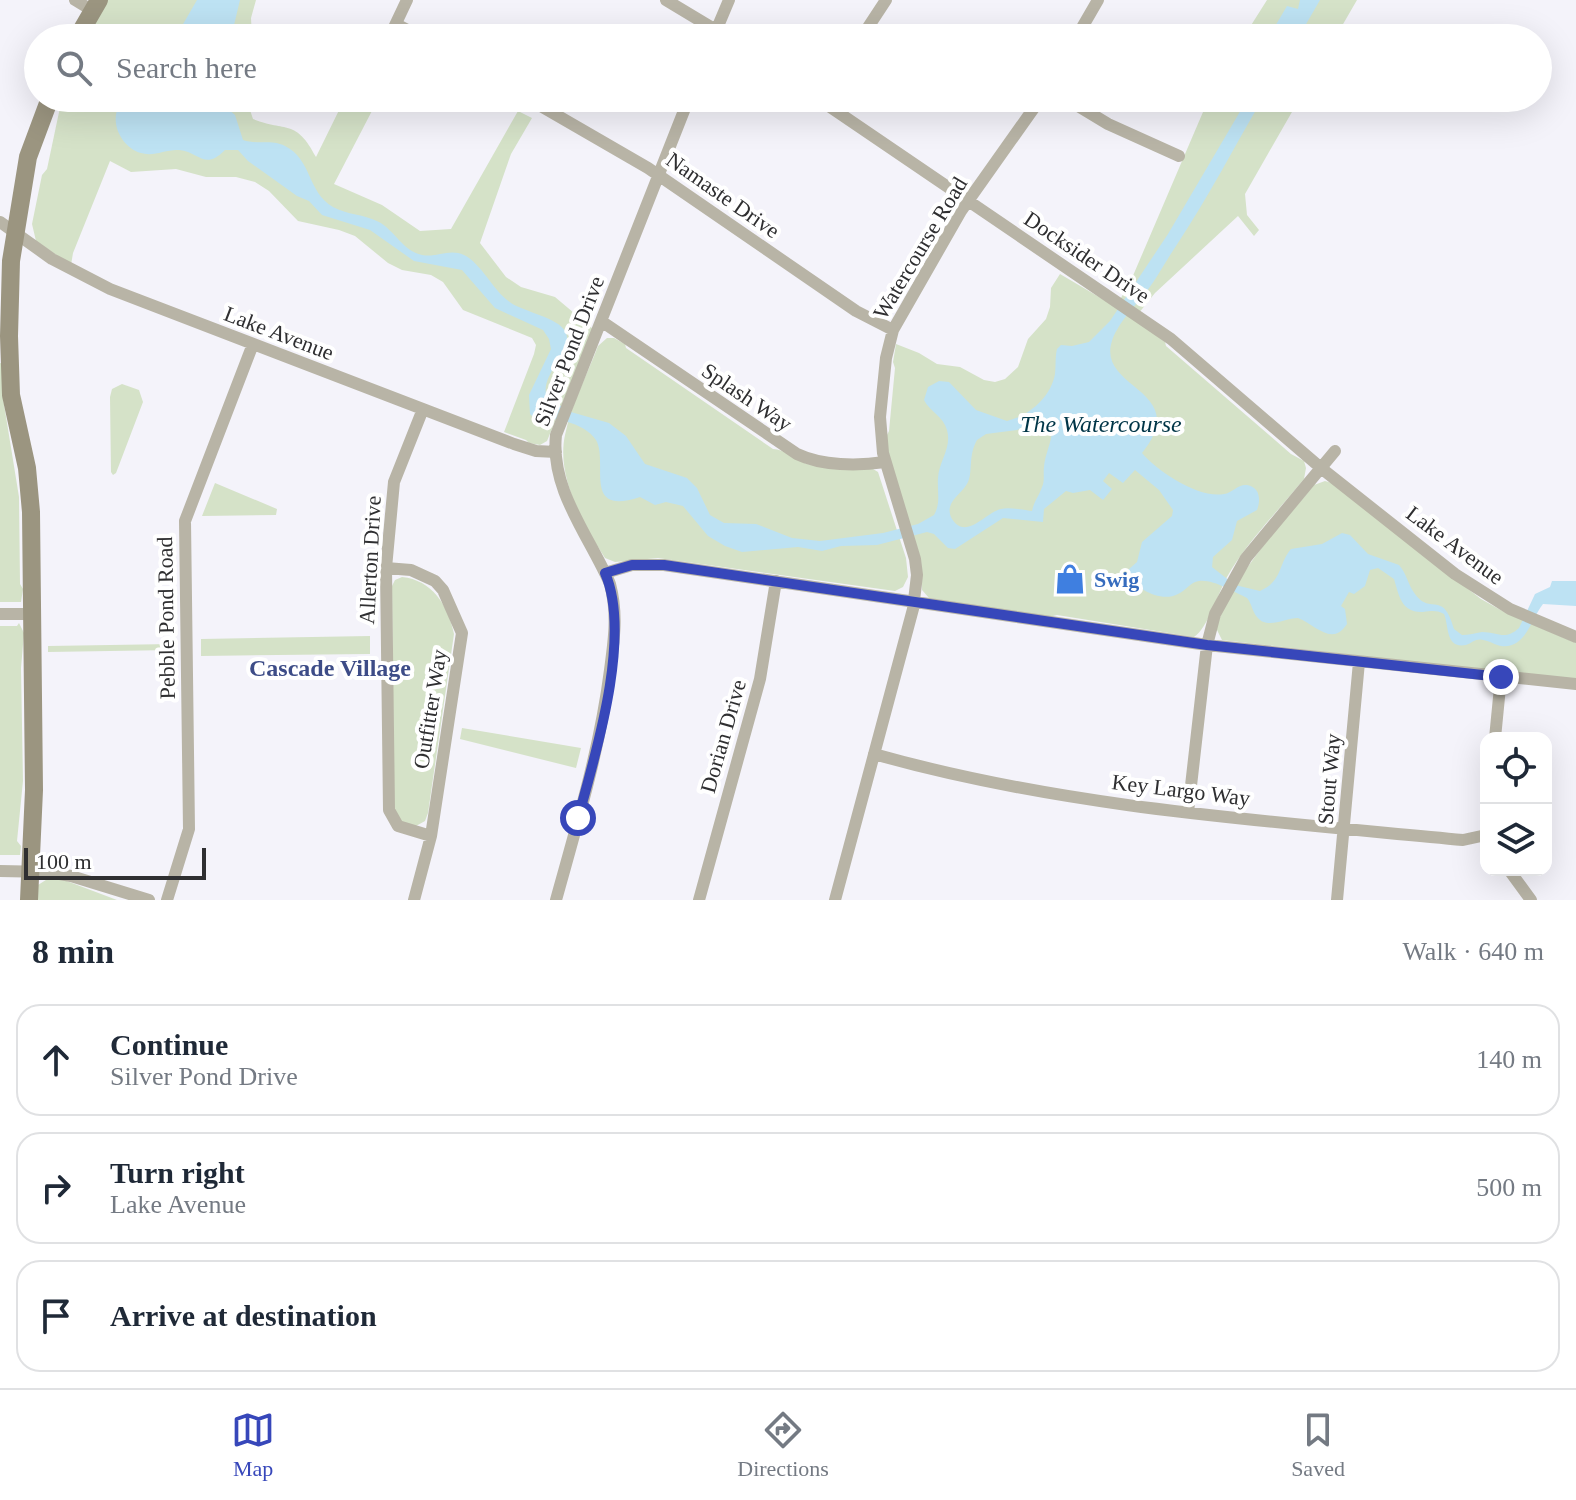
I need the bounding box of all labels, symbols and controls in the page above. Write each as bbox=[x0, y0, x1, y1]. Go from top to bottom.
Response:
search box bbox=[24, 24, 1552, 112]
icon: search bbox=[52, 46, 96, 90]
text: Search here bbox=[116, 51, 257, 84]
street label: Namaste Drive bbox=[662, 147, 784, 243]
street label: Watercourse Road bbox=[868, 172, 972, 324]
street label: Docksider Drive bbox=[1019, 206, 1155, 308]
street label: Silver Pond Drive bbox=[529, 272, 609, 430]
street label: Lake Avenue bbox=[221, 301, 337, 365]
street label: Splash Way bbox=[697, 358, 797, 436]
water label: The Watercourse bbox=[1020, 411, 1182, 437]
street label: Allerton Drive bbox=[354, 495, 386, 625]
street label: Lake Avenue bbox=[1402, 500, 1508, 590]
street label: Pebble Pond Road bbox=[152, 537, 180, 699]
shop icon: Swig bbox=[1053, 562, 1087, 596]
place label: Swig bbox=[1094, 567, 1139, 592]
street label: Outfitter Way bbox=[408, 647, 452, 771]
district label: Cascade Village bbox=[249, 655, 411, 681]
route end bbox=[1483, 659, 1519, 695]
street label: Dorian Drive bbox=[695, 676, 751, 796]
street label: Stout Way bbox=[1313, 732, 1345, 826]
map controls bbox=[1480, 732, 1552, 876]
button: locate bbox=[1480, 732, 1552, 804]
street label: Key Largo Way bbox=[1110, 769, 1252, 811]
route start bbox=[560, 800, 596, 836]
button: layers bbox=[1480, 804, 1552, 876]
scale bar bbox=[24, 844, 206, 880]
text: 100 m bbox=[36, 849, 92, 874]
text: 8 min bbox=[32, 933, 114, 970]
text: Walk · 640 m bbox=[1402, 937, 1544, 966]
text: Continue bbox=[110, 1028, 228, 1061]
icon: ahead bbox=[34, 1038, 78, 1082]
text: 140 m bbox=[1476, 1045, 1542, 1074]
text: Silver Pond Drive bbox=[110, 1062, 298, 1091]
text: Turn right bbox=[110, 1156, 245, 1189]
icon: right bbox=[34, 1166, 78, 1210]
text: 500 m bbox=[1476, 1173, 1542, 1202]
text: Lake Avenue bbox=[110, 1190, 246, 1219]
icon: arrive bbox=[34, 1294, 78, 1338]
text: Arrive at destination bbox=[110, 1299, 377, 1332]
tab: Map bbox=[231, 1408, 275, 1482]
tab: Directions bbox=[737, 1408, 829, 1482]
tab: Saved bbox=[1291, 1408, 1345, 1482]

